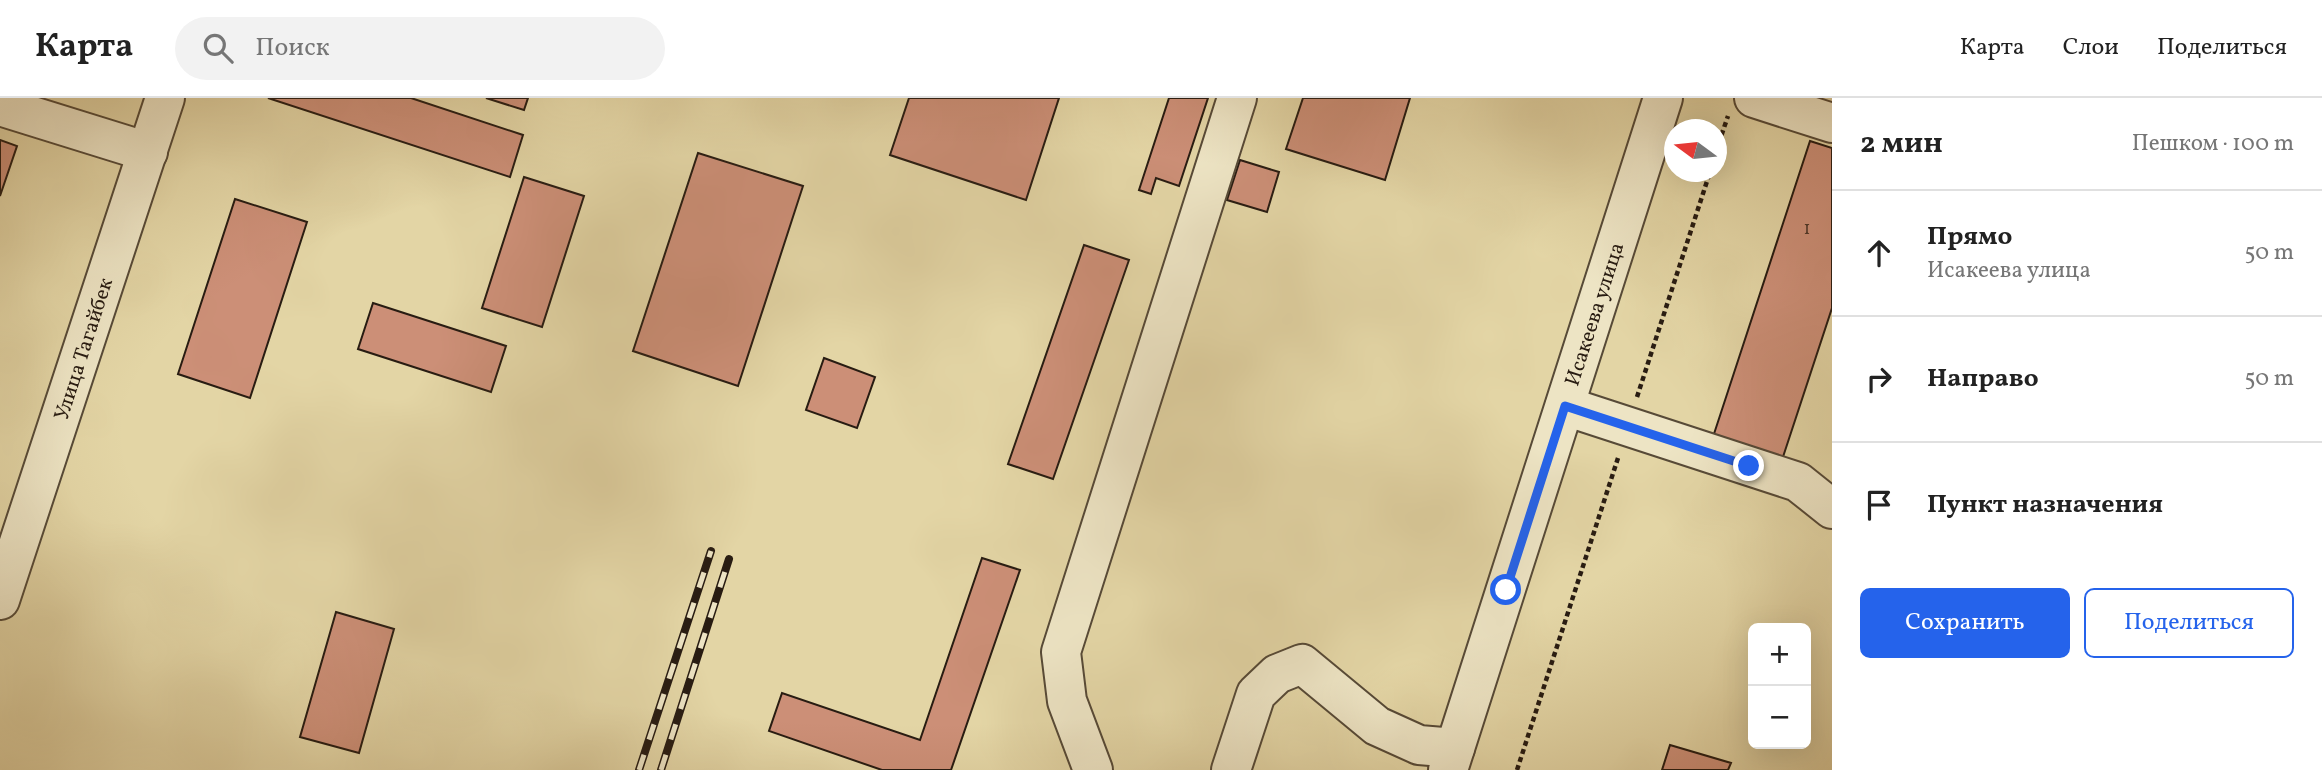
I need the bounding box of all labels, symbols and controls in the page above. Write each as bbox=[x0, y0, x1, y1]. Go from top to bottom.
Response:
search box bbox=[175, 17, 665, 80]
text: Карта bbox=[35, 25, 133, 71]
icon: search bbox=[199, 29, 237, 67]
text: Поиск bbox=[255, 30, 330, 66]
text: Карта bbox=[1960, 31, 2025, 65]
text: Слои bbox=[2063, 31, 2119, 65]
text: Поделиться bbox=[2157, 31, 2287, 65]
north arrow bbox=[1664, 119, 1727, 182]
text: 2 мин bbox=[1860, 123, 1943, 165]
text: Пешком · 100 m bbox=[2132, 128, 2294, 160]
house number: 1 bbox=[1804, 217, 1810, 242]
text: Прямо bbox=[1927, 219, 2012, 255]
icon: ahead bbox=[1860, 234, 1898, 272]
text: 50 m bbox=[2245, 237, 2294, 269]
street label: Исакеева улица bbox=[1559, 239, 1632, 390]
text: Исакеева улица bbox=[1927, 255, 2091, 287]
street label: Улица Тагайбек bbox=[48, 275, 121, 424]
icon: right bbox=[1860, 360, 1898, 398]
text: Направо bbox=[1927, 361, 2039, 397]
text: 50 m bbox=[2245, 363, 2294, 395]
route end bbox=[1733, 450, 1764, 481]
icon: arrive bbox=[1860, 486, 1898, 524]
text: Пункт назначения bbox=[1927, 487, 2163, 523]
route start bbox=[1490, 574, 1521, 605]
button: Сохранить bbox=[1860, 588, 2070, 658]
button: Поделиться bbox=[2084, 588, 2294, 658]
map controls bbox=[1748, 623, 1811, 749]
button: + bbox=[1748, 623, 1811, 686]
button: − bbox=[1748, 686, 1811, 749]

